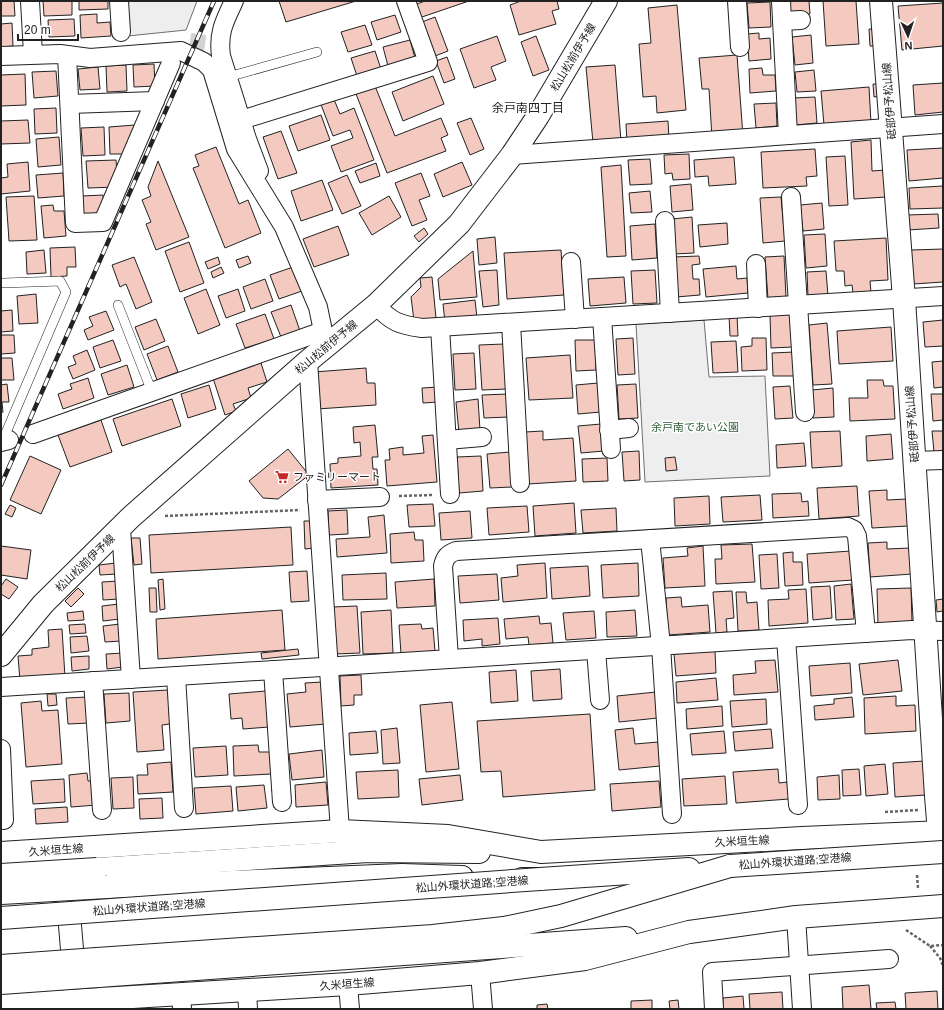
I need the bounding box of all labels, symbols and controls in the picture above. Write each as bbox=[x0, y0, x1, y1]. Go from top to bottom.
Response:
scale bar bbox=[18, 16, 78, 42]
north arrow bbox=[888, 16, 928, 56]
street label: 松山松前伊予線 bbox=[548, 21, 598, 93]
text: 20 m bbox=[24, 23, 51, 37]
text: N bbox=[904, 40, 913, 52]
street label: 砥部伊予松山線 bbox=[880, 62, 898, 140]
district label: 余戸南四丁目 bbox=[492, 101, 564, 115]
street label: 松山松前伊予線 bbox=[293, 318, 359, 376]
street label: 砥部伊予松山線 bbox=[903, 385, 921, 463]
park label: 余戸南であい公園 bbox=[651, 421, 739, 433]
supermarket icon: ファミリーマート bbox=[274, 469, 290, 485]
place label: ファミリーマート bbox=[293, 471, 381, 483]
street label: 松山松前伊予線 bbox=[53, 532, 117, 594]
street label: 久米垣生線 bbox=[714, 834, 770, 848]
street label: 久米垣生線 bbox=[28, 842, 84, 858]
street label: 松山外環状道路;空港線 bbox=[738, 851, 852, 871]
street label: 松山外環状道路;空港線 bbox=[415, 874, 529, 894]
street label: 松山外環状道路;空港線 bbox=[92, 897, 206, 917]
street label: 久米垣生線 bbox=[319, 976, 375, 992]

